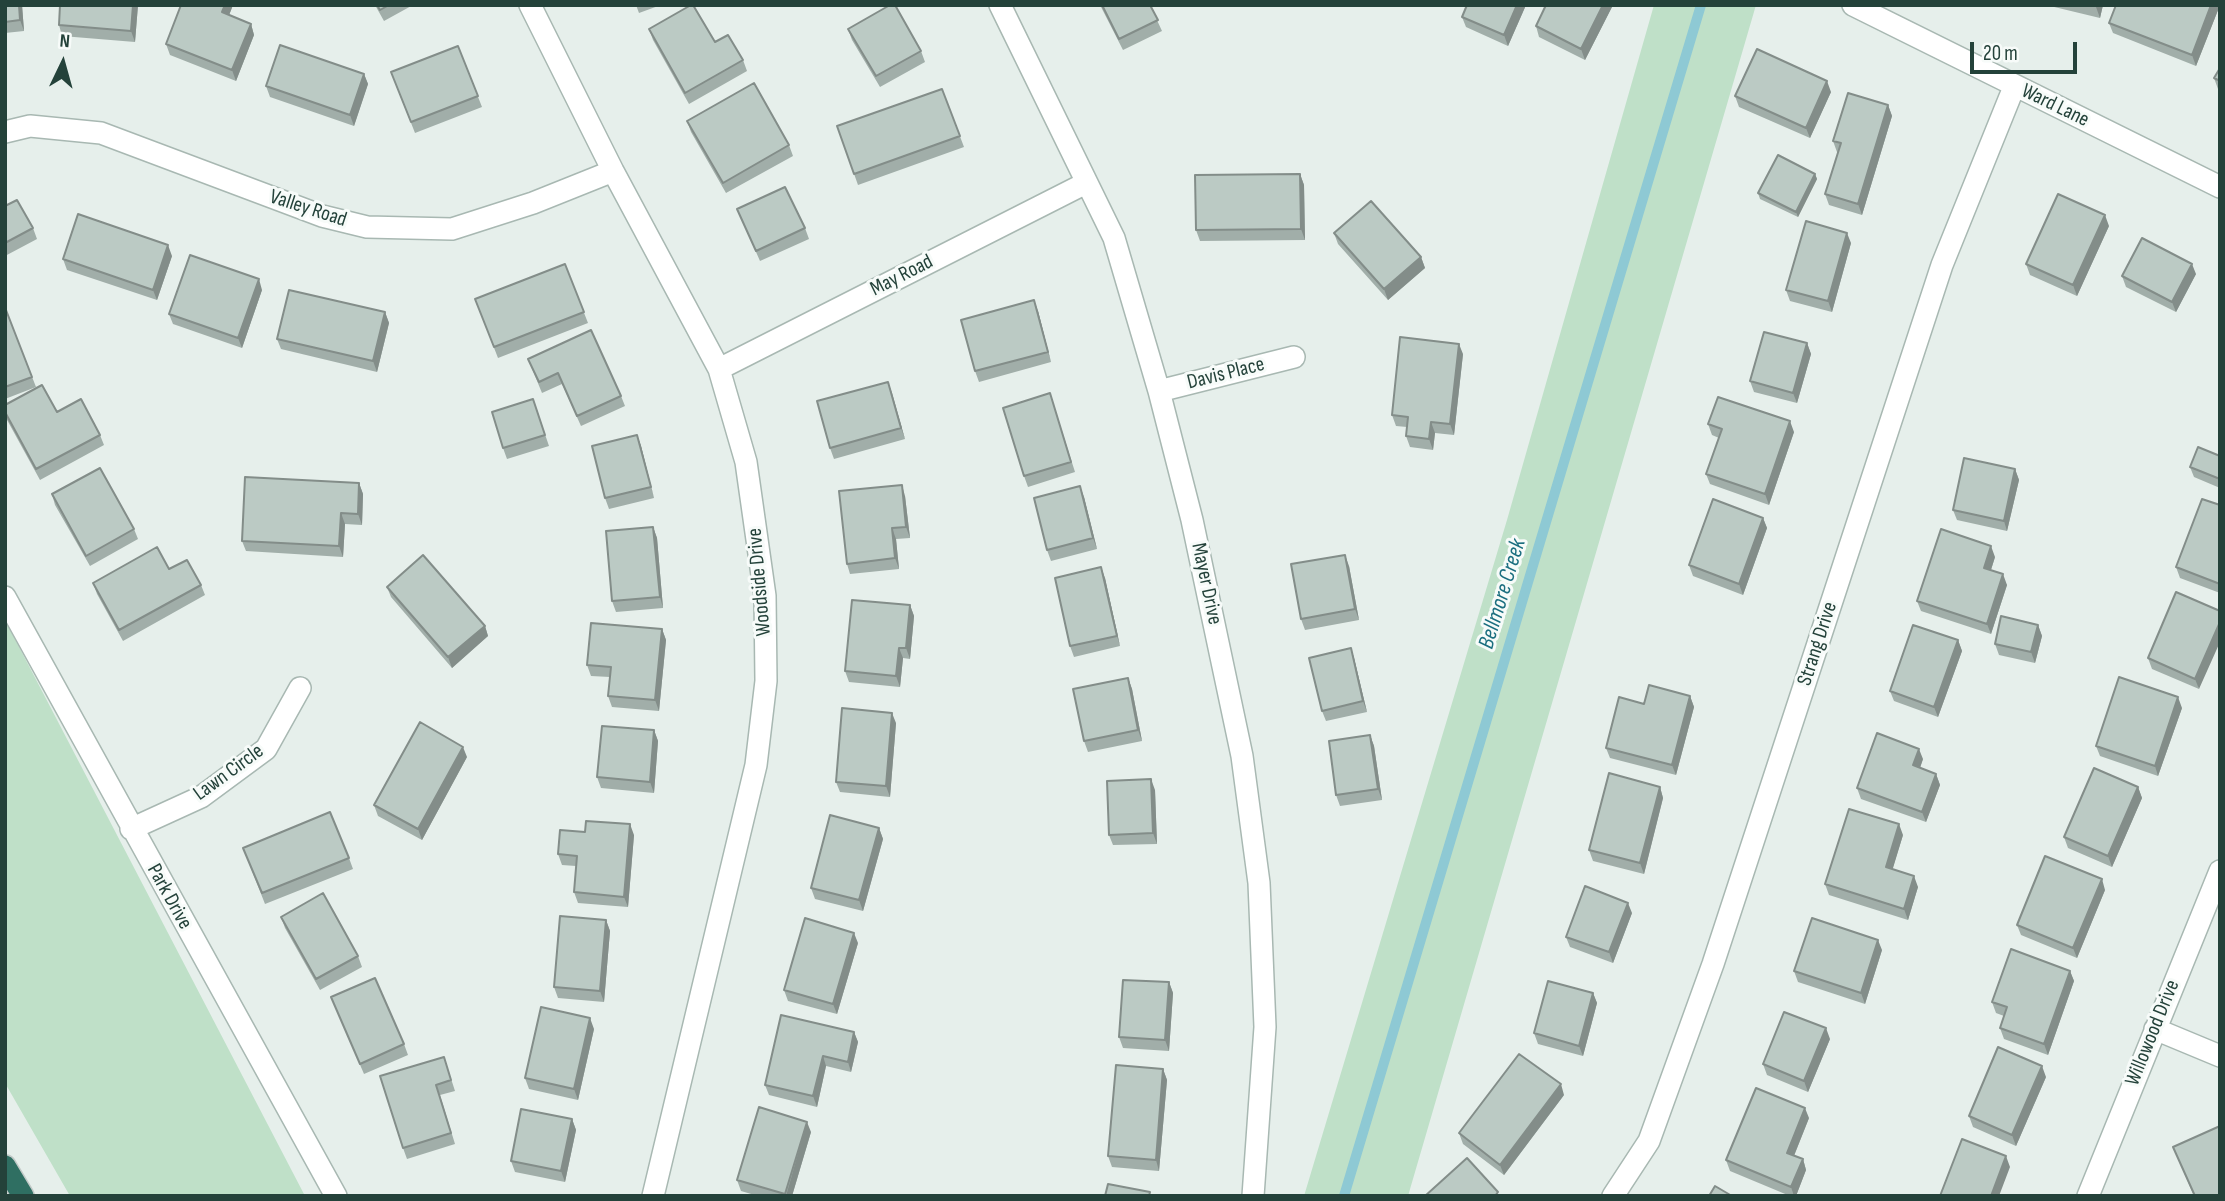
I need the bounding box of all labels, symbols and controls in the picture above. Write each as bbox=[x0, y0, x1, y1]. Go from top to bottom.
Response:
north arrow bbox=[28, 28, 98, 98]
scale bar bbox=[1973, 28, 2080, 72]
text: N bbox=[59, 30, 71, 53]
text: 20 m bbox=[1983, 41, 2018, 66]
street label: Ward Lane bbox=[2017, 79, 2093, 133]
street label: Valley Road bbox=[266, 185, 350, 233]
street label: May Road bbox=[867, 250, 937, 302]
street label: Davis Place bbox=[1185, 352, 1267, 396]
street label: Woodside Drive bbox=[743, 527, 777, 637]
water label: Bellmore Creek bbox=[1473, 536, 1533, 652]
street label: Mayer Drive bbox=[1185, 541, 1227, 627]
street label: Strang Drive bbox=[1793, 599, 1843, 689]
street label: Lawn Circle bbox=[189, 739, 269, 807]
street label: Park Drive bbox=[141, 860, 197, 934]
street label: Willowood Drive bbox=[2120, 976, 2186, 1090]

